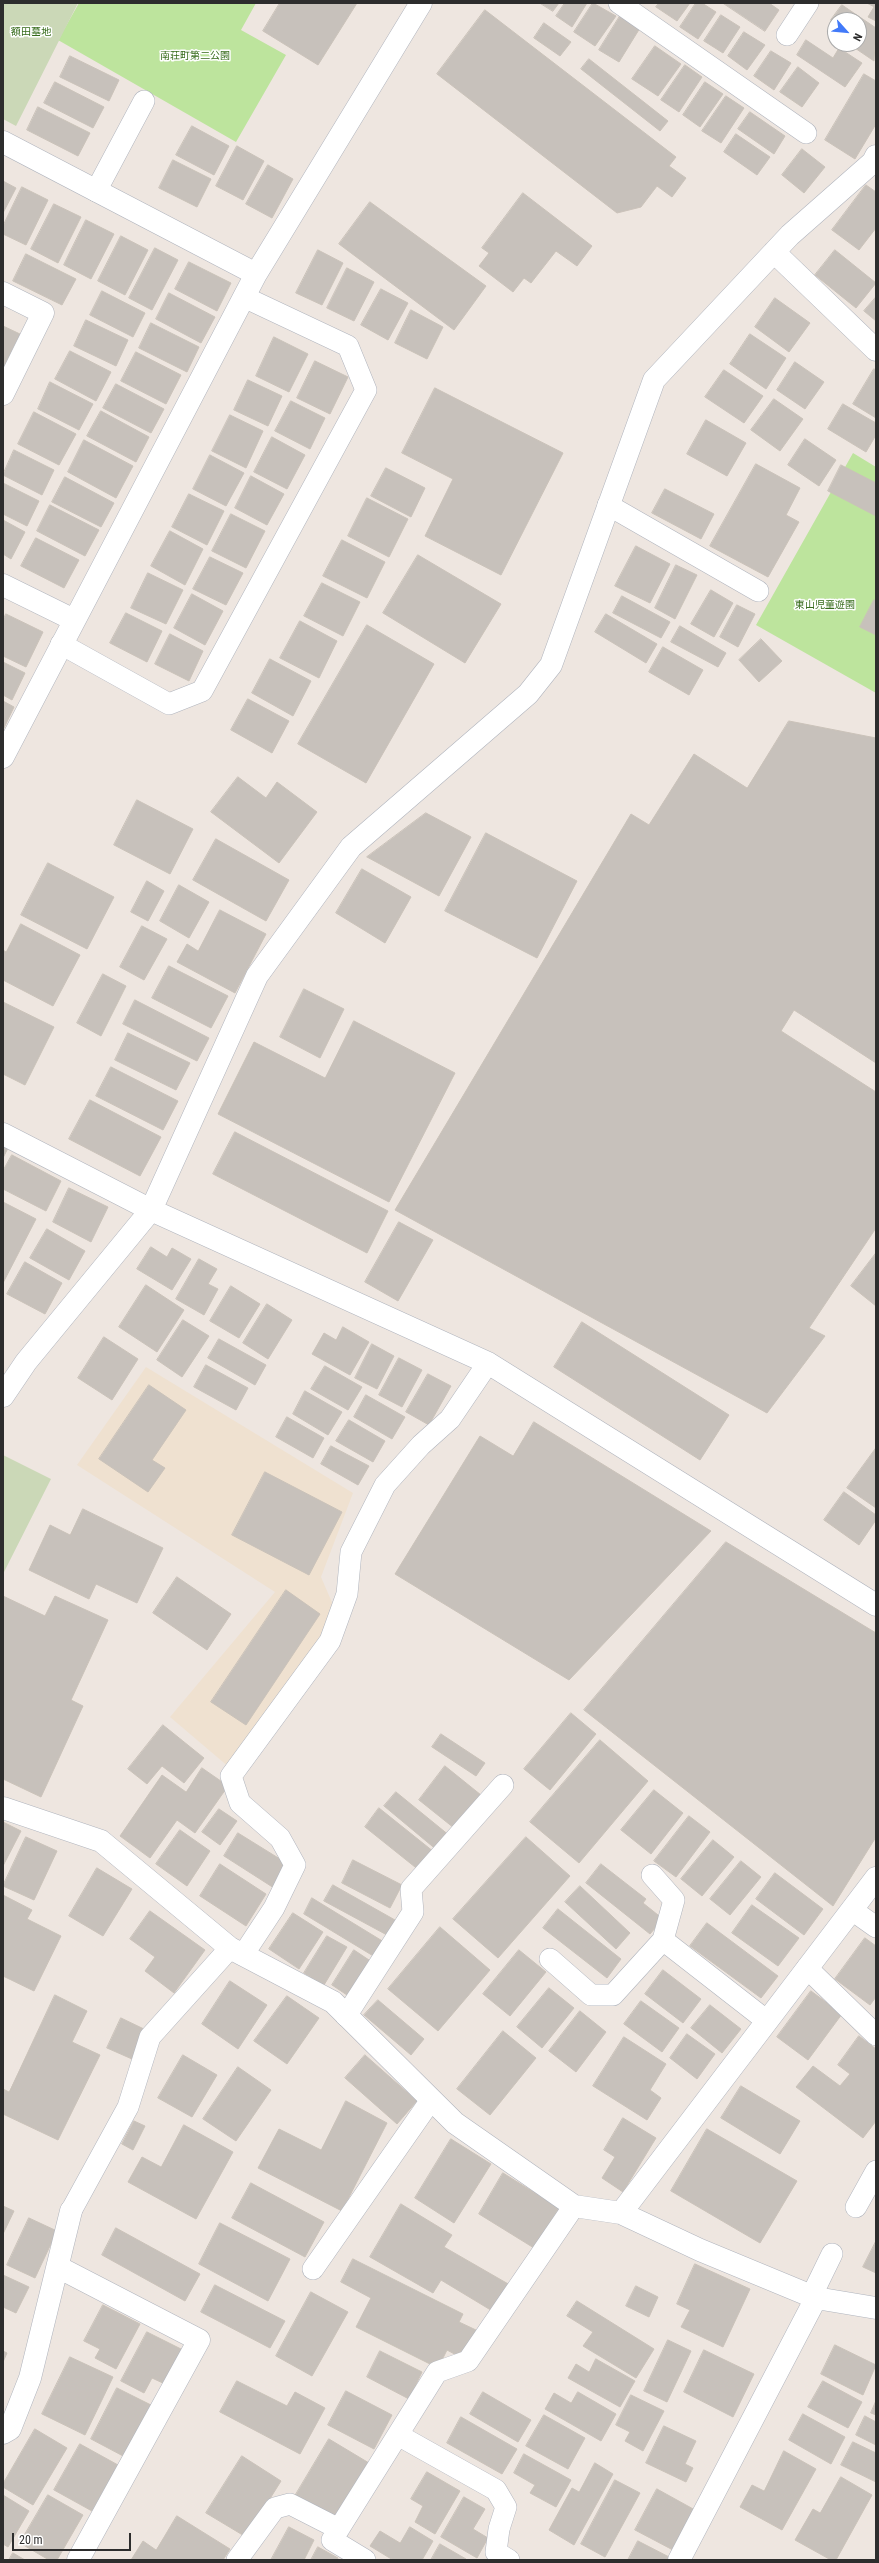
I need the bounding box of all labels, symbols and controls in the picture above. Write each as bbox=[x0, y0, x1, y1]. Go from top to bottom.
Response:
north arrow bbox=[827, 12, 867, 52]
park label: 額田墓地 bbox=[11, 26, 51, 38]
text: N bbox=[850, 31, 865, 43]
park label: 南荘町第二公園 bbox=[160, 50, 230, 62]
park label: 東山児童遊園 bbox=[795, 599, 855, 611]
scale bar bbox=[14, 2525, 133, 2551]
text: 20 m bbox=[19, 2533, 43, 2547]

